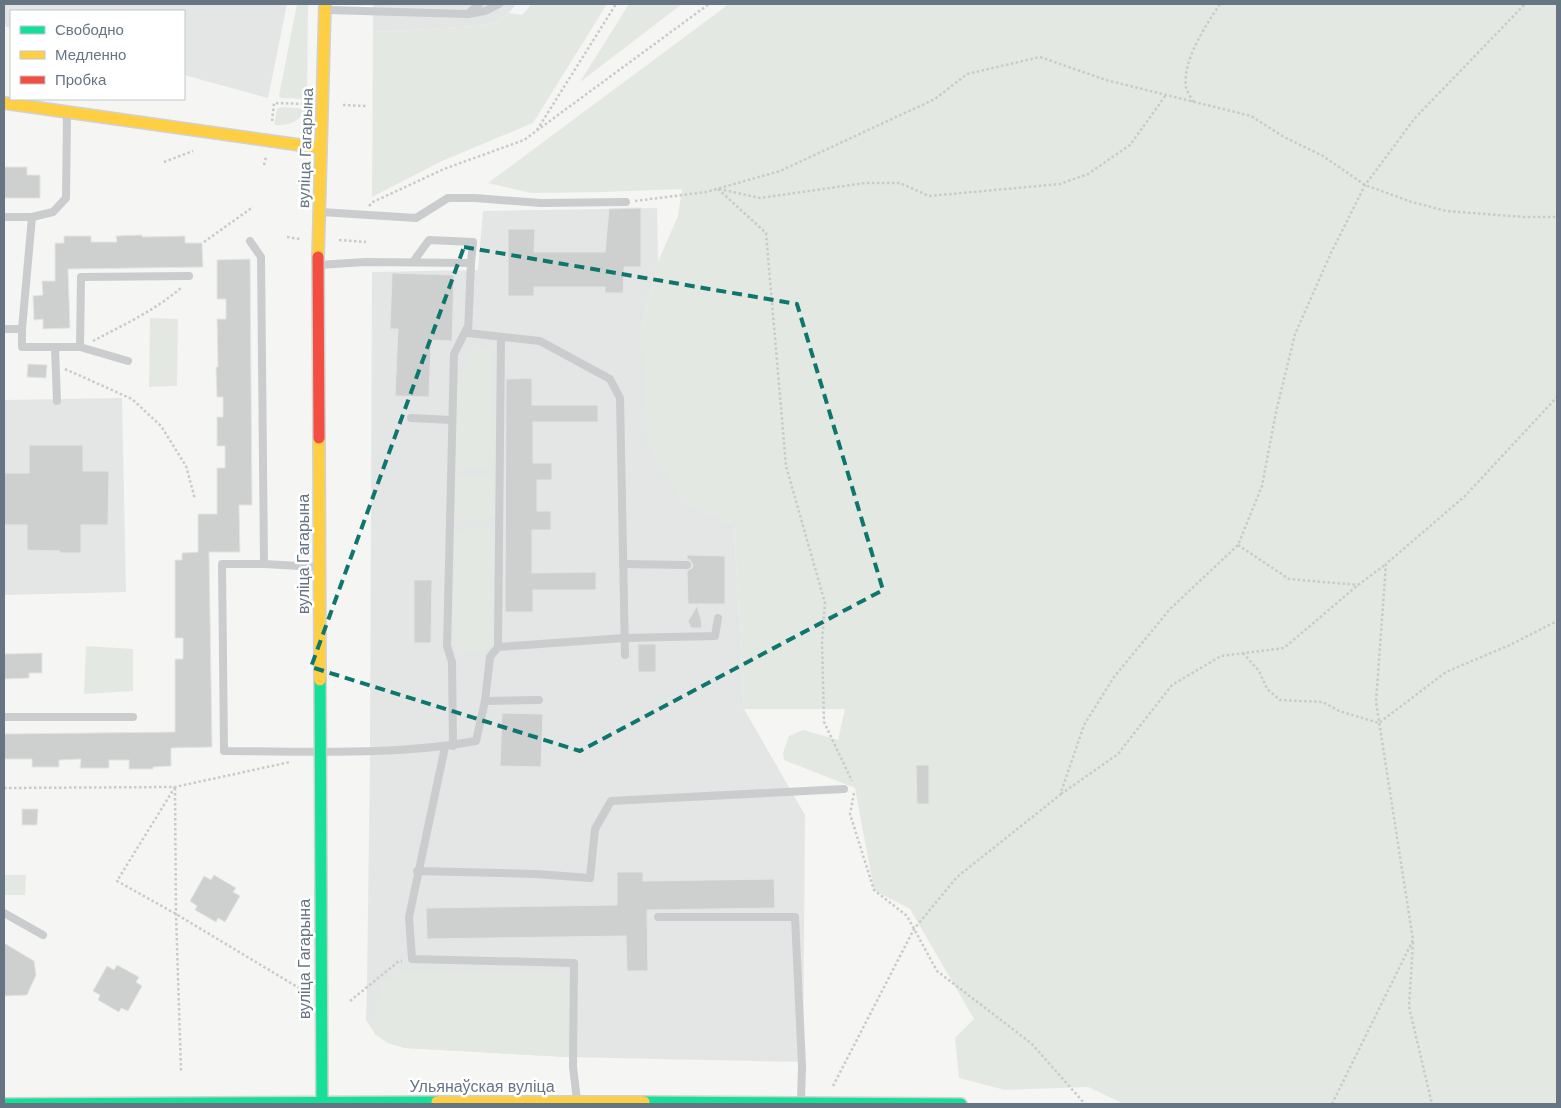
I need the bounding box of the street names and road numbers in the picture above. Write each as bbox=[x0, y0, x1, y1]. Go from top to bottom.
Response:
street label: вуліца Гагарына bbox=[293, 87, 318, 208]
street label: вуліца Гагарына bbox=[293, 494, 314, 614]
street label: вуліца Гагарына bbox=[294, 899, 315, 1019]
street label: Ульянаўская вуліца bbox=[409, 1076, 555, 1097]

